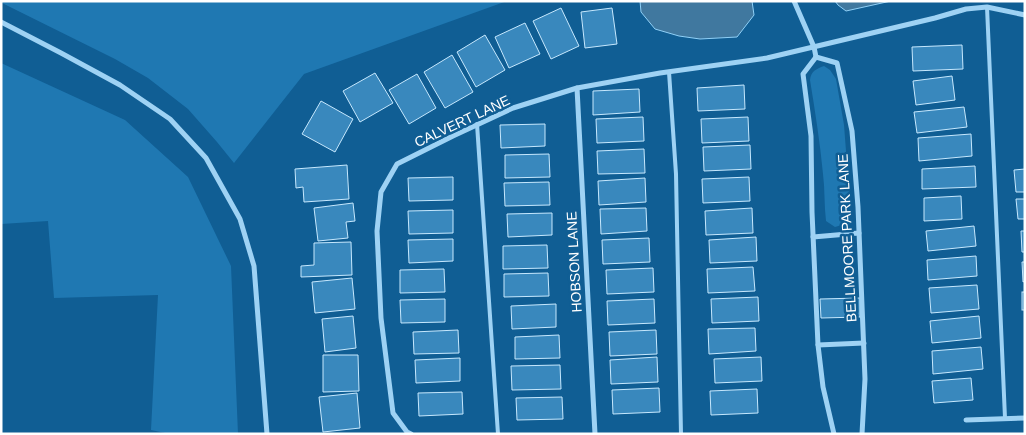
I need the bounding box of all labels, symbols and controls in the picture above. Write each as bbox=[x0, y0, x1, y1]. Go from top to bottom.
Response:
street label: CALVERT LANE bbox=[412, 92, 512, 150]
street label: BELLMOORE PARK LANE bbox=[835, 153, 859, 323]
street label: HOBSON LANE bbox=[563, 211, 585, 313]

